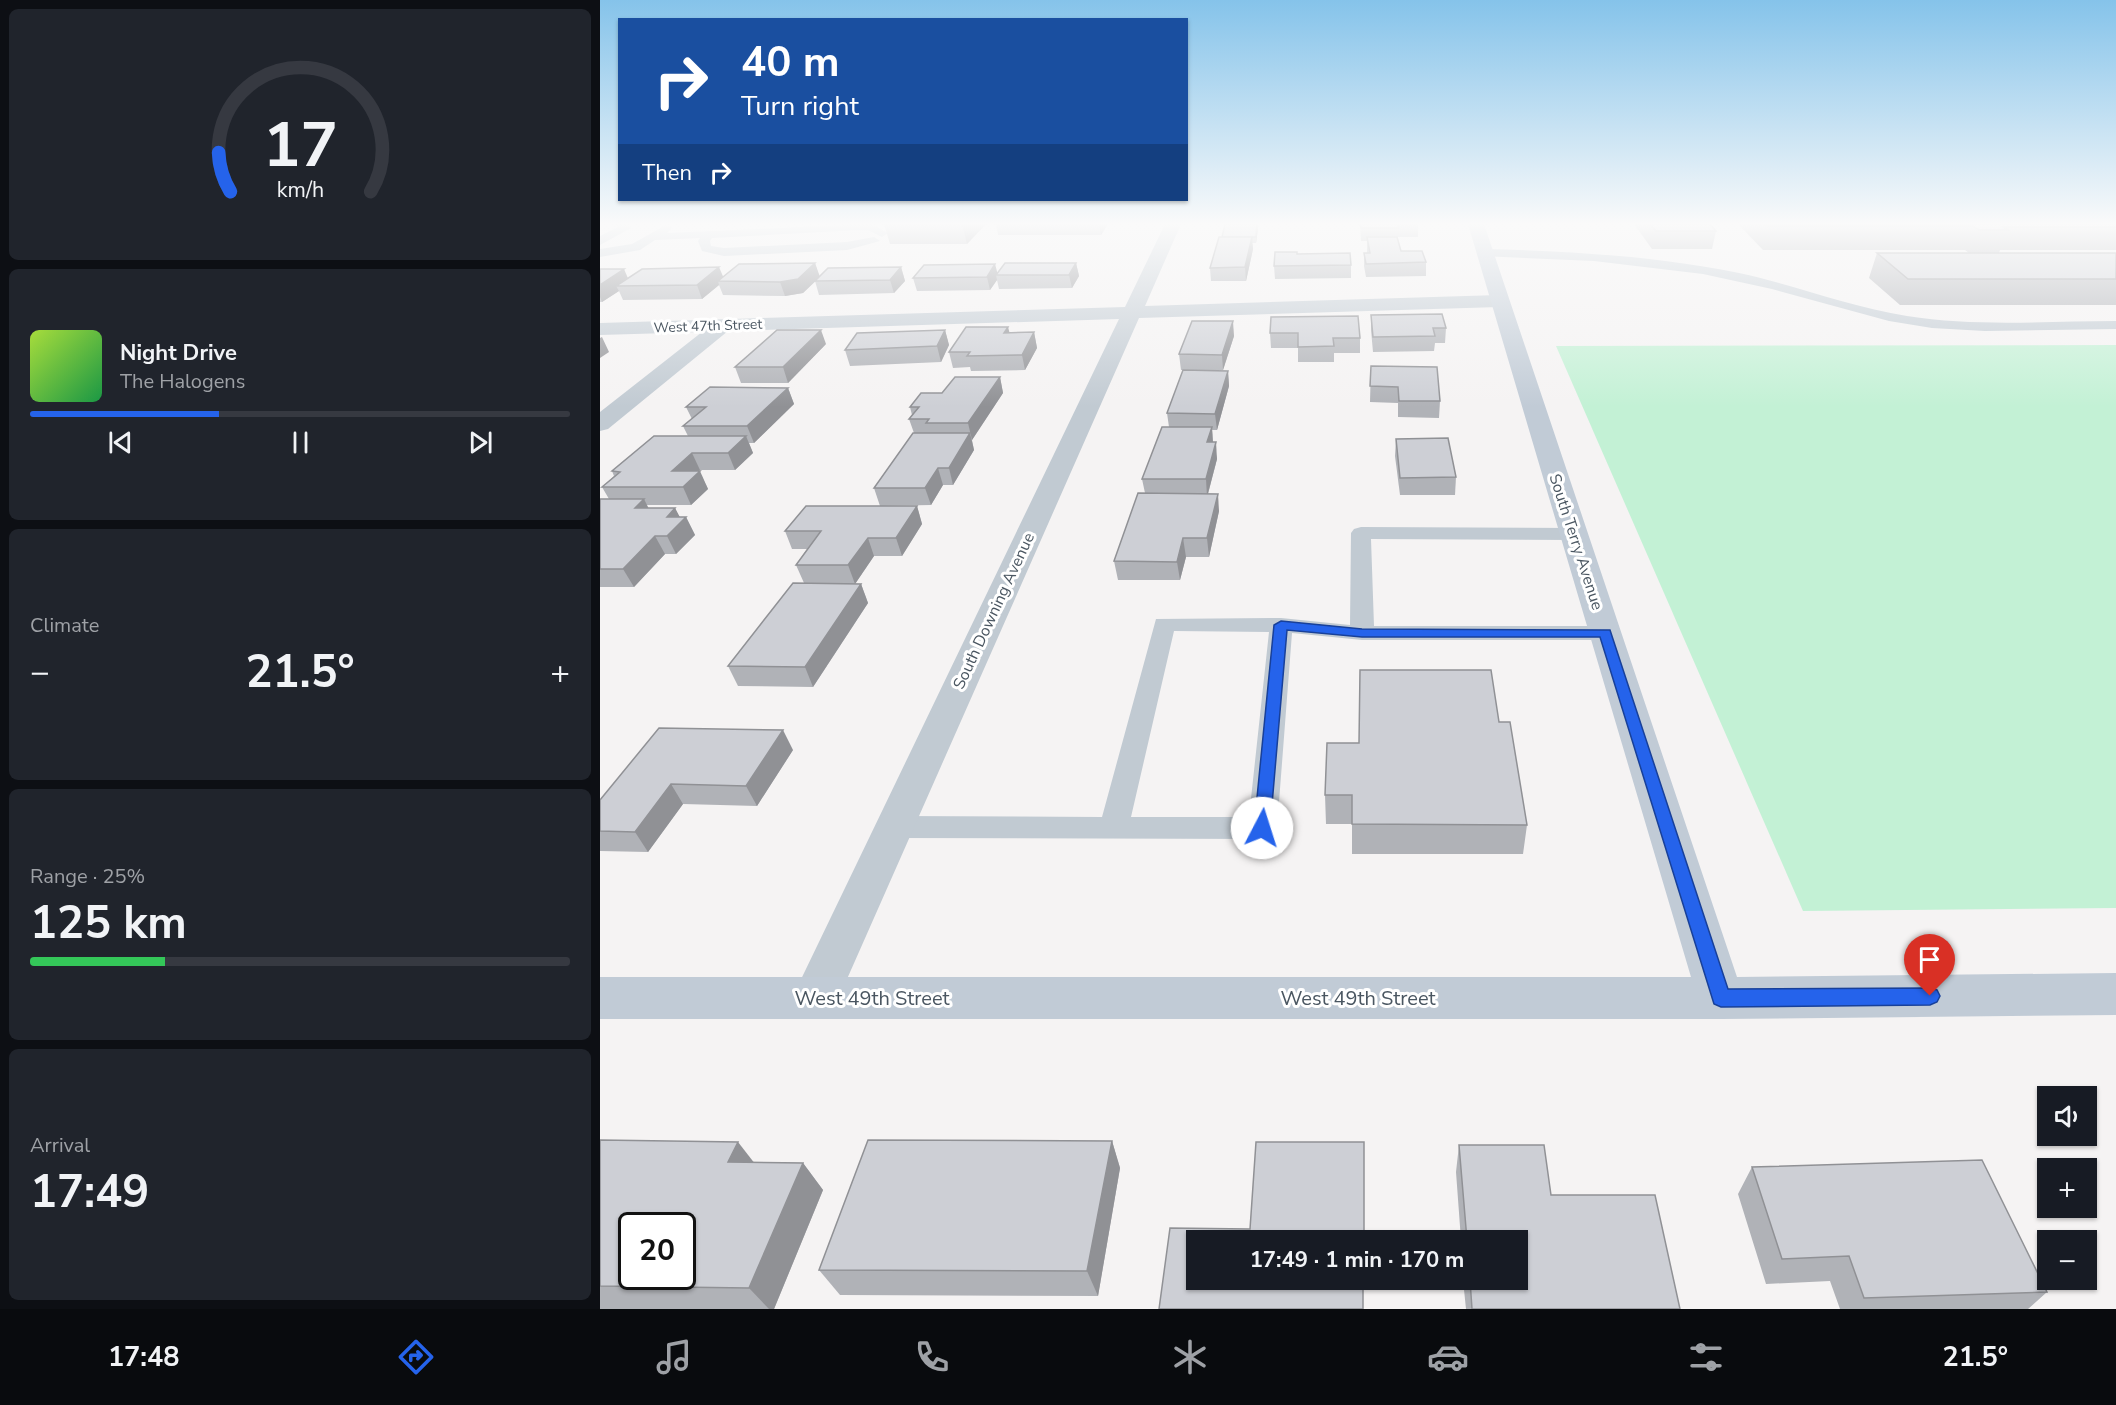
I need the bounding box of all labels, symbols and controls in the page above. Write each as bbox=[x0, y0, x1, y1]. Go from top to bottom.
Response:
text: 40 m bbox=[741, 34, 840, 91]
icon: right bbox=[642, 42, 720, 120]
text: Turn right bbox=[741, 88, 859, 125]
text: 17 bbox=[263, 103, 337, 188]
icon: right bbox=[704, 156, 737, 189]
text: Then bbox=[642, 158, 692, 188]
text: km/h bbox=[276, 175, 324, 205]
street label: West 47th Street bbox=[653, 315, 763, 337]
text: Night Drive bbox=[120, 338, 237, 368]
text: The Halogens bbox=[120, 368, 245, 395]
icon: previous bbox=[104, 426, 137, 459]
icon: pause bbox=[284, 426, 317, 459]
icon: next bbox=[464, 426, 497, 459]
street label: South Terry Avenue bbox=[1544, 471, 1608, 613]
street label: South Downing Avenue bbox=[948, 529, 1040, 693]
text: Climate bbox=[30, 612, 99, 639]
text: 21.5° bbox=[245, 642, 355, 703]
text: − bbox=[30, 650, 50, 695]
text: + bbox=[550, 650, 570, 695]
position arrow bbox=[1230, 796, 1294, 860]
text: Range · 25% bbox=[30, 863, 145, 890]
text: 125 km bbox=[30, 893, 187, 954]
pin bbox=[1904, 934, 1955, 996]
icon: arrive bbox=[1913, 943, 1946, 976]
street label: West 49th Street bbox=[794, 985, 951, 1012]
street label: West 49th Street bbox=[1280, 985, 1437, 1012]
map controls bbox=[2037, 1086, 2097, 1290]
button: sound bbox=[2037, 1086, 2097, 1146]
text: Arrival bbox=[30, 1132, 90, 1159]
button: + bbox=[2037, 1158, 2097, 1218]
text: 17:49 bbox=[30, 1162, 149, 1223]
speed limit sign: 20 bbox=[618, 1212, 696, 1290]
button: − bbox=[2037, 1230, 2097, 1290]
text: 17:49 · 1 min · 170 m bbox=[1250, 1245, 1464, 1275]
icon: directions bbox=[395, 1336, 437, 1378]
icon: music bbox=[653, 1336, 695, 1378]
icon: phone bbox=[911, 1336, 953, 1378]
icon: climate bbox=[1169, 1336, 1211, 1378]
icon: car bbox=[1427, 1336, 1469, 1378]
icon: filters bbox=[1685, 1336, 1727, 1378]
text: 17:48 bbox=[108, 1339, 179, 1376]
text: 21.5° bbox=[1942, 1339, 2008, 1376]

